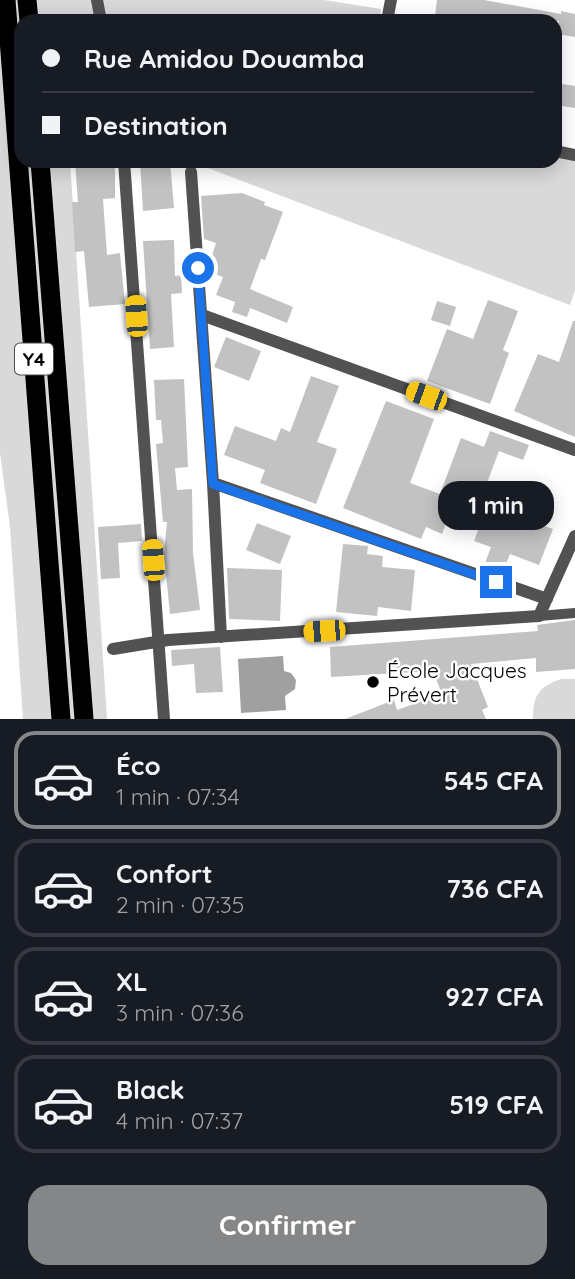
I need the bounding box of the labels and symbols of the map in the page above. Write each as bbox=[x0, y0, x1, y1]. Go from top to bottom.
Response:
route start bbox=[182, 252, 214, 284]
car bbox=[125, 294, 148, 338]
road number: Y4 bbox=[15, 344, 53, 374]
car bbox=[403, 379, 450, 413]
callout: 1 min bbox=[438, 480, 554, 530]
car bbox=[142, 538, 165, 582]
route end bbox=[480, 566, 512, 598]
car bbox=[303, 619, 346, 643]
place label: École Jacques Prévert bbox=[387, 657, 527, 707]
marker: École Jacques Prévert bbox=[365, 674, 381, 690]

